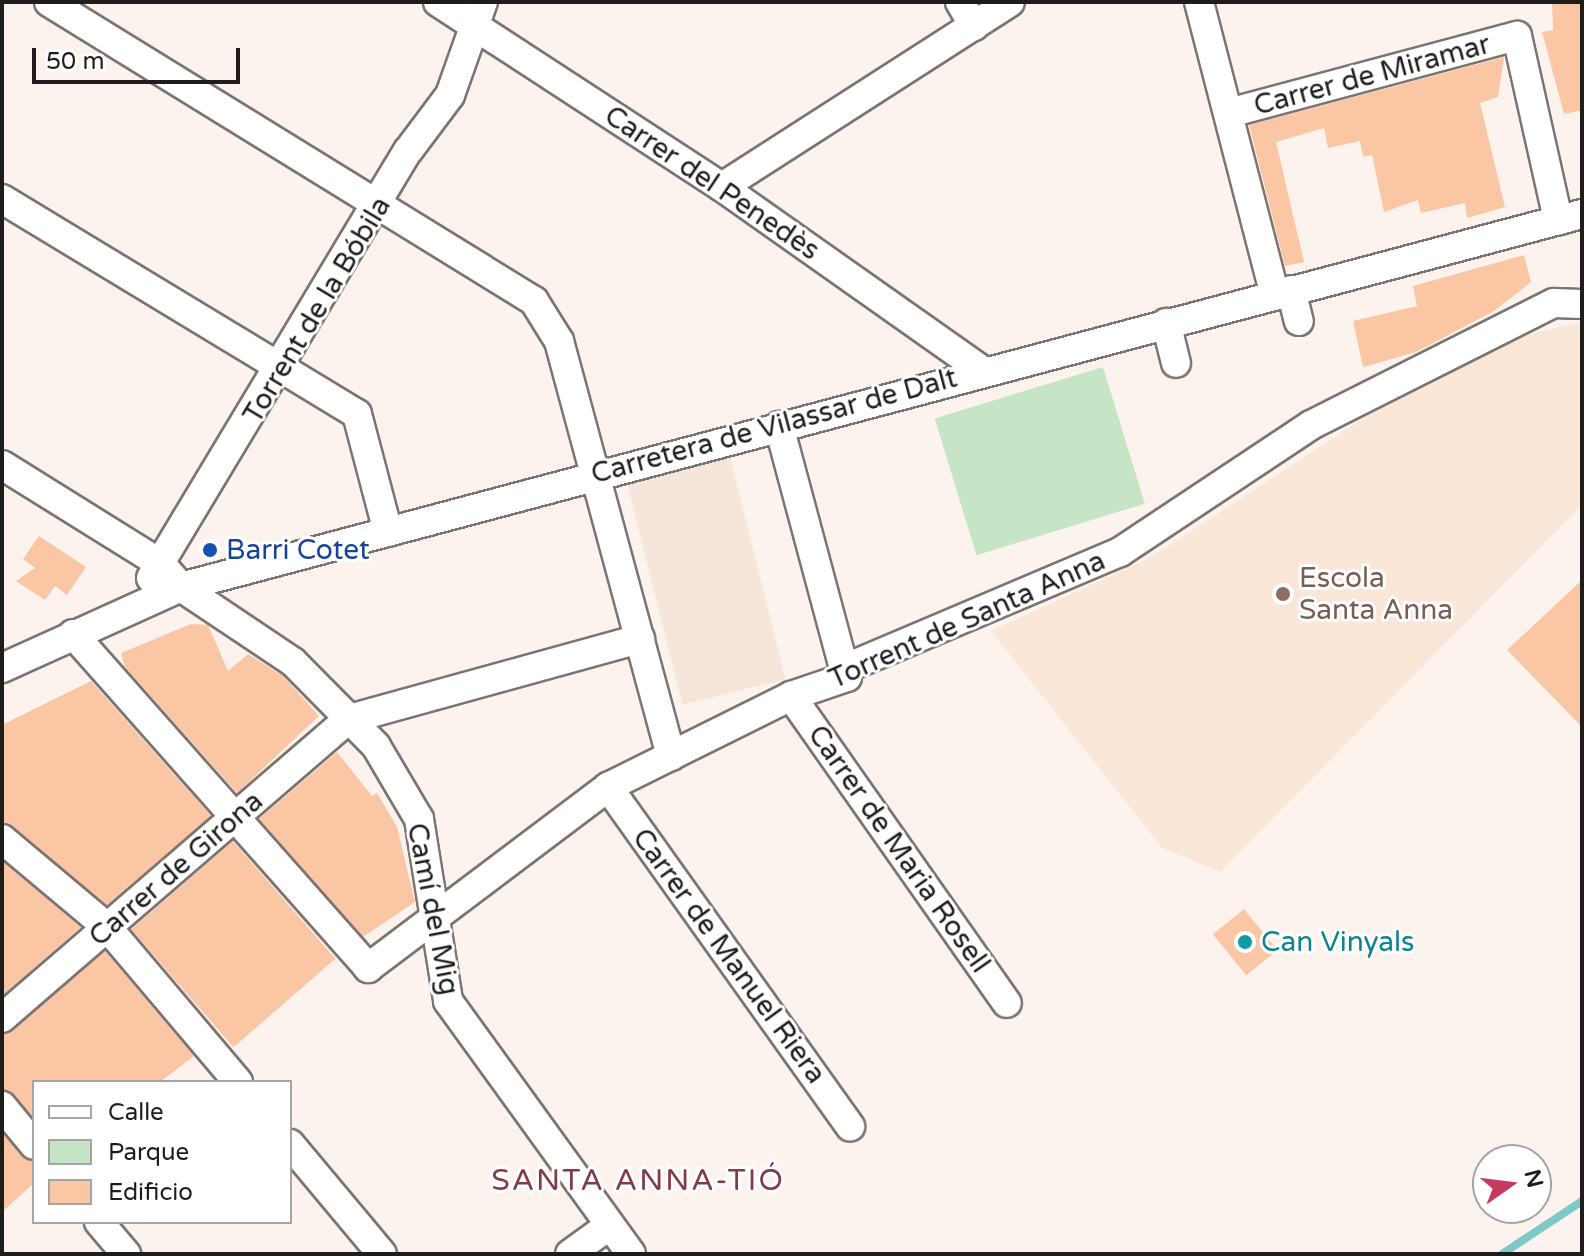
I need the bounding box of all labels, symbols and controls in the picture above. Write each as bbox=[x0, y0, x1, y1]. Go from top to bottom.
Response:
street label: Carrer de Miramar bbox=[1250, 27, 1494, 123]
scale bar bbox=[36, 32, 244, 82]
text: 50 m bbox=[46, 47, 104, 76]
street label: Carrer del Penedès bbox=[598, 99, 826, 267]
street label: Torrent de la Bóbila bbox=[236, 191, 398, 429]
street label: Carretera de Vilassar de Dalt bbox=[587, 361, 961, 491]
place label: Barri Cotet bbox=[226, 533, 370, 567]
marker: Barri Cotet bbox=[201, 541, 219, 559]
street label: Torrent de Santa Anna bbox=[824, 544, 1110, 696]
place label: Escola Santa Anna bbox=[1299, 561, 1453, 627]
marker: Escola Santa Anna bbox=[1274, 585, 1292, 603]
street label: Carrer de Maria Rosell bbox=[801, 719, 997, 979]
street label: Carrer de Girona bbox=[82, 784, 270, 954]
street label: Camí del Mig bbox=[400, 820, 466, 998]
street label: Carrer de Manuel Riera bbox=[625, 822, 833, 1090]
place label: Can Vinyals bbox=[1261, 925, 1414, 959]
marker: Can Vinyals bbox=[1236, 933, 1254, 951]
legend bbox=[32, 1080, 292, 1224]
text: Calle bbox=[108, 1098, 164, 1127]
text: Parque bbox=[108, 1138, 189, 1167]
north arrow bbox=[1472, 1144, 1552, 1224]
district label: SANTA ANNA-TIÓ bbox=[491, 1163, 785, 1199]
text: N bbox=[1519, 1167, 1548, 1190]
text: Edificio bbox=[108, 1178, 193, 1207]

